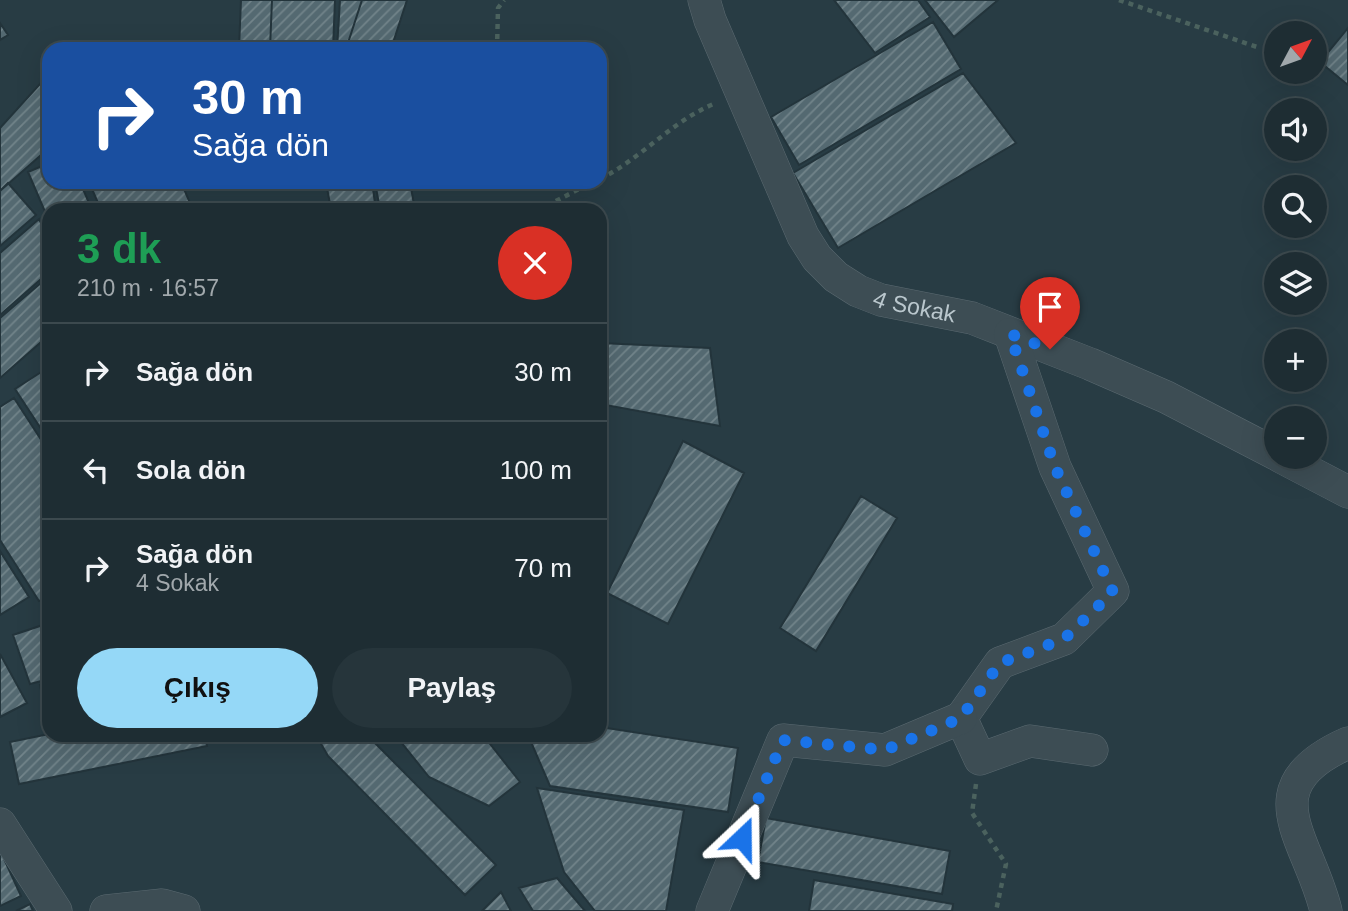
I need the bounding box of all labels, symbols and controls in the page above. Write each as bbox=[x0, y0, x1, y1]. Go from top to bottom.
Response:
north arrow bbox=[1264, 21, 1326, 84]
map controls bbox=[1264, 21, 1327, 469]
icon: right bbox=[77, 70, 168, 161]
text: 30 m bbox=[192, 70, 304, 124]
button: sound bbox=[1264, 98, 1327, 161]
text: Sağa dön bbox=[192, 127, 329, 163]
button: search bbox=[1264, 175, 1327, 238]
text: 3 dk bbox=[77, 225, 161, 272]
button: close bbox=[498, 226, 572, 300]
button: layers bbox=[1264, 252, 1327, 315]
text: 210 m · 16:57 bbox=[77, 275, 219, 301]
pin bbox=[1020, 277, 1080, 349]
street label: 4 Sokak bbox=[869, 285, 958, 328]
icon: arrive bbox=[1031, 288, 1069, 326]
button: + bbox=[1264, 329, 1327, 392]
icon: right bbox=[77, 353, 115, 391]
text: Sağa dön bbox=[136, 357, 253, 387]
text: 30 m bbox=[514, 357, 572, 387]
button: − bbox=[1264, 406, 1327, 469]
icon: left bbox=[77, 451, 115, 489]
text: Sola dön bbox=[136, 455, 246, 485]
text: 100 m bbox=[500, 455, 572, 485]
text: Sağa dön bbox=[136, 539, 253, 569]
icon: right bbox=[77, 549, 115, 587]
text: 70 m bbox=[514, 553, 572, 583]
text: 4 Sokak bbox=[136, 570, 219, 596]
button: Çıkış bbox=[77, 648, 318, 728]
button: Paylaş bbox=[332, 648, 572, 728]
position arrow bbox=[705, 801, 779, 875]

